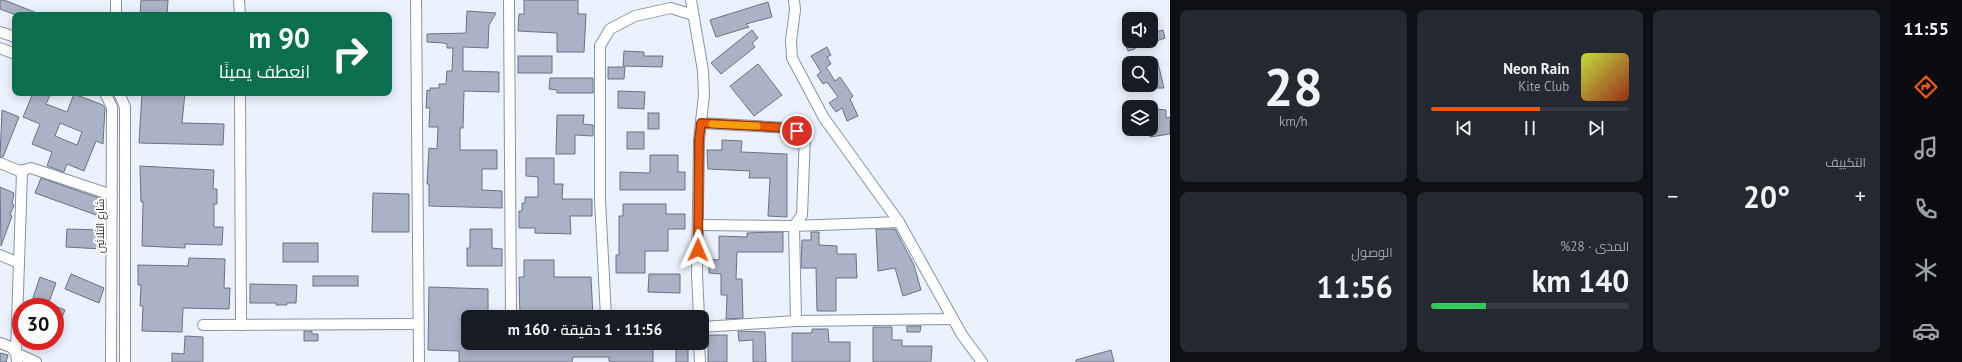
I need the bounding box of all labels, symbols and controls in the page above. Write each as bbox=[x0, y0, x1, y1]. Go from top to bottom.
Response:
map controls bbox=[1122, 12, 1158, 136]
button: sound bbox=[1122, 12, 1158, 48]
text: 11:55 bbox=[1903, 17, 1949, 40]
text: 90 m bbox=[249, 19, 310, 56]
icon: right bbox=[324, 28, 376, 80]
text: 28 bbox=[1264, 53, 1323, 120]
button: search bbox=[1122, 56, 1158, 92]
text: Neon Rain bbox=[1503, 59, 1569, 78]
text: انعطف يمينًا bbox=[219, 60, 310, 83]
icon: directions bbox=[1912, 73, 1940, 101]
text: Kite Club bbox=[1518, 78, 1569, 95]
button: layers bbox=[1122, 100, 1158, 136]
text: km/h bbox=[1279, 113, 1308, 130]
pin bbox=[780, 114, 814, 148]
icon: previous bbox=[1453, 117, 1475, 139]
icon: pause bbox=[1519, 117, 1541, 139]
icon: next bbox=[1585, 117, 1607, 139]
icon: arrive bbox=[786, 120, 808, 142]
icon: music bbox=[1912, 134, 1940, 162]
text: التكييف bbox=[1825, 154, 1866, 171]
text: 20° bbox=[1743, 177, 1790, 216]
text: − bbox=[1667, 182, 1678, 210]
text: + bbox=[1855, 182, 1866, 210]
icon: phone bbox=[1912, 195, 1940, 223]
street label: شارع الثلاثين bbox=[93, 199, 108, 253]
position arrow bbox=[677, 229, 719, 271]
text: المدى · 28% bbox=[1560, 238, 1629, 255]
text: الوصول bbox=[1351, 244, 1393, 261]
icon: climate bbox=[1912, 256, 1940, 284]
text: 140 km bbox=[1532, 261, 1629, 300]
text: 11:56 bbox=[1317, 267, 1393, 306]
speed limit sign: 30 bbox=[12, 298, 64, 350]
icon: car bbox=[1912, 317, 1940, 345]
text: 11:56 · 1 دقيقة · 160 m bbox=[508, 320, 662, 339]

